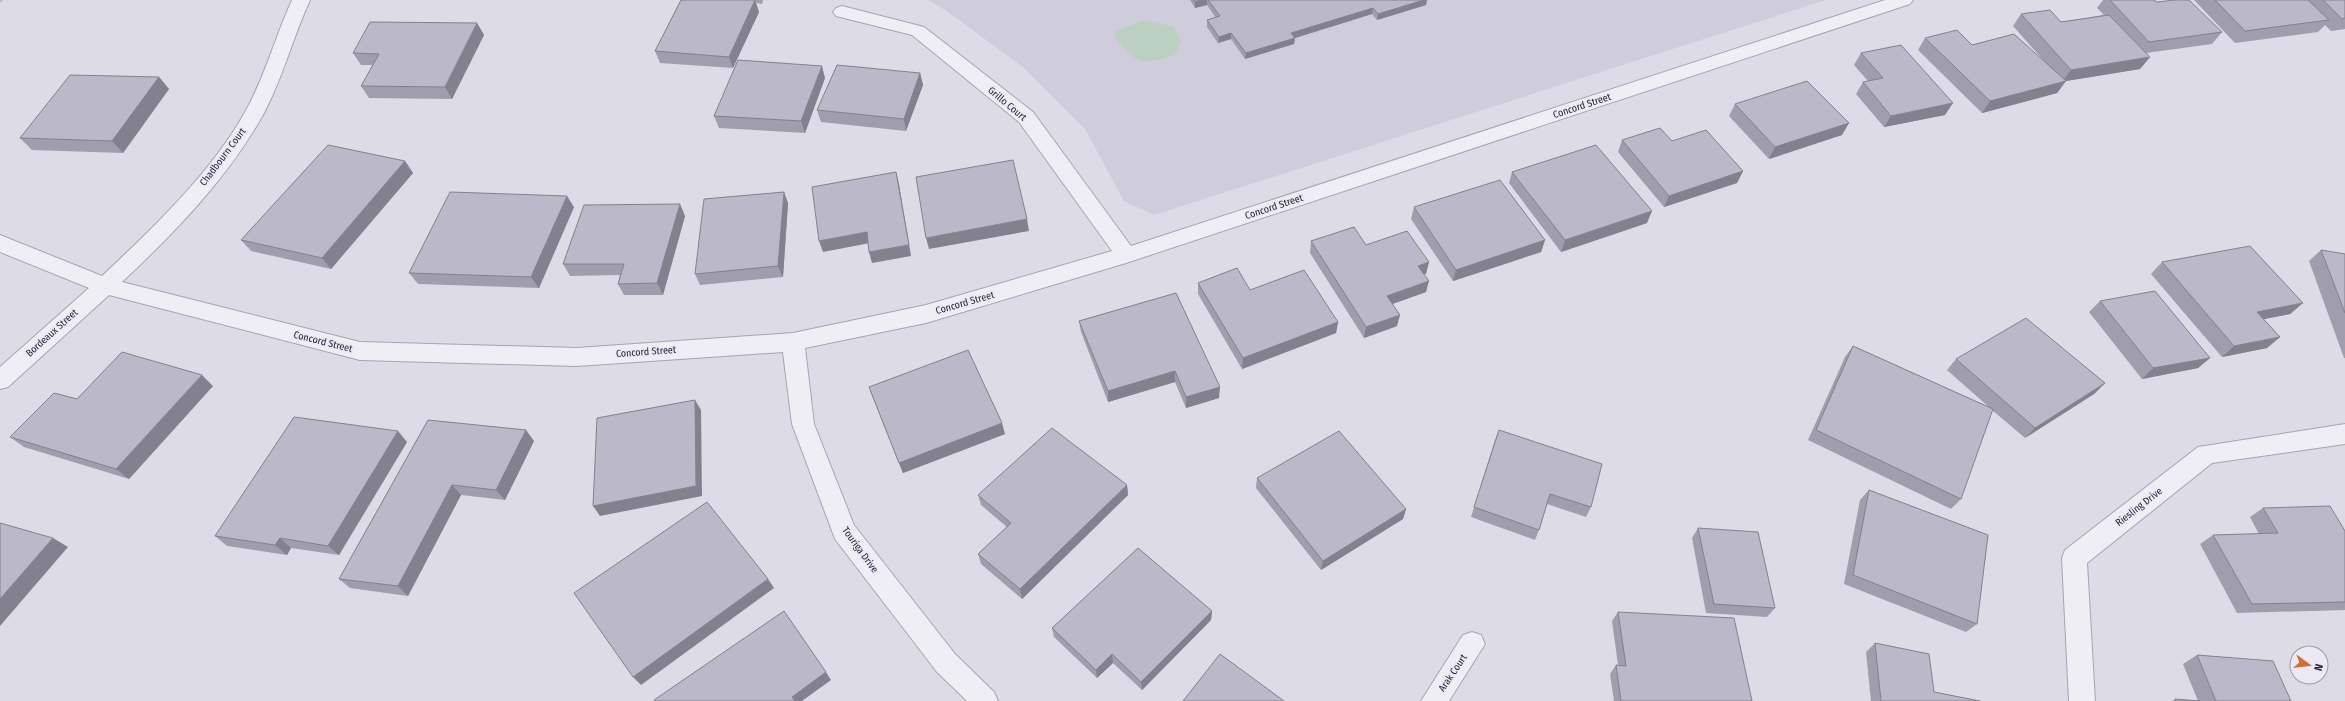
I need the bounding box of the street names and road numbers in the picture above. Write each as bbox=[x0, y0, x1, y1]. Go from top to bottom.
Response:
street label: Grillo Court bbox=[985, 84, 1029, 124]
street label: Concord Street bbox=[1551, 91, 1613, 121]
street label: Chadbourn Court bbox=[197, 125, 249, 188]
street label: Concord Street bbox=[1243, 192, 1305, 222]
street label: Concord Street bbox=[934, 289, 996, 317]
street label: Bordeaux Street bbox=[24, 306, 81, 359]
street label: Concord Street bbox=[292, 329, 354, 355]
street label: Concord Street bbox=[616, 344, 677, 360]
street label: Riesling Drive bbox=[2113, 485, 2165, 529]
street label: Touriga Drive bbox=[839, 525, 881, 575]
street label: Arak Court bbox=[1436, 651, 1470, 694]

